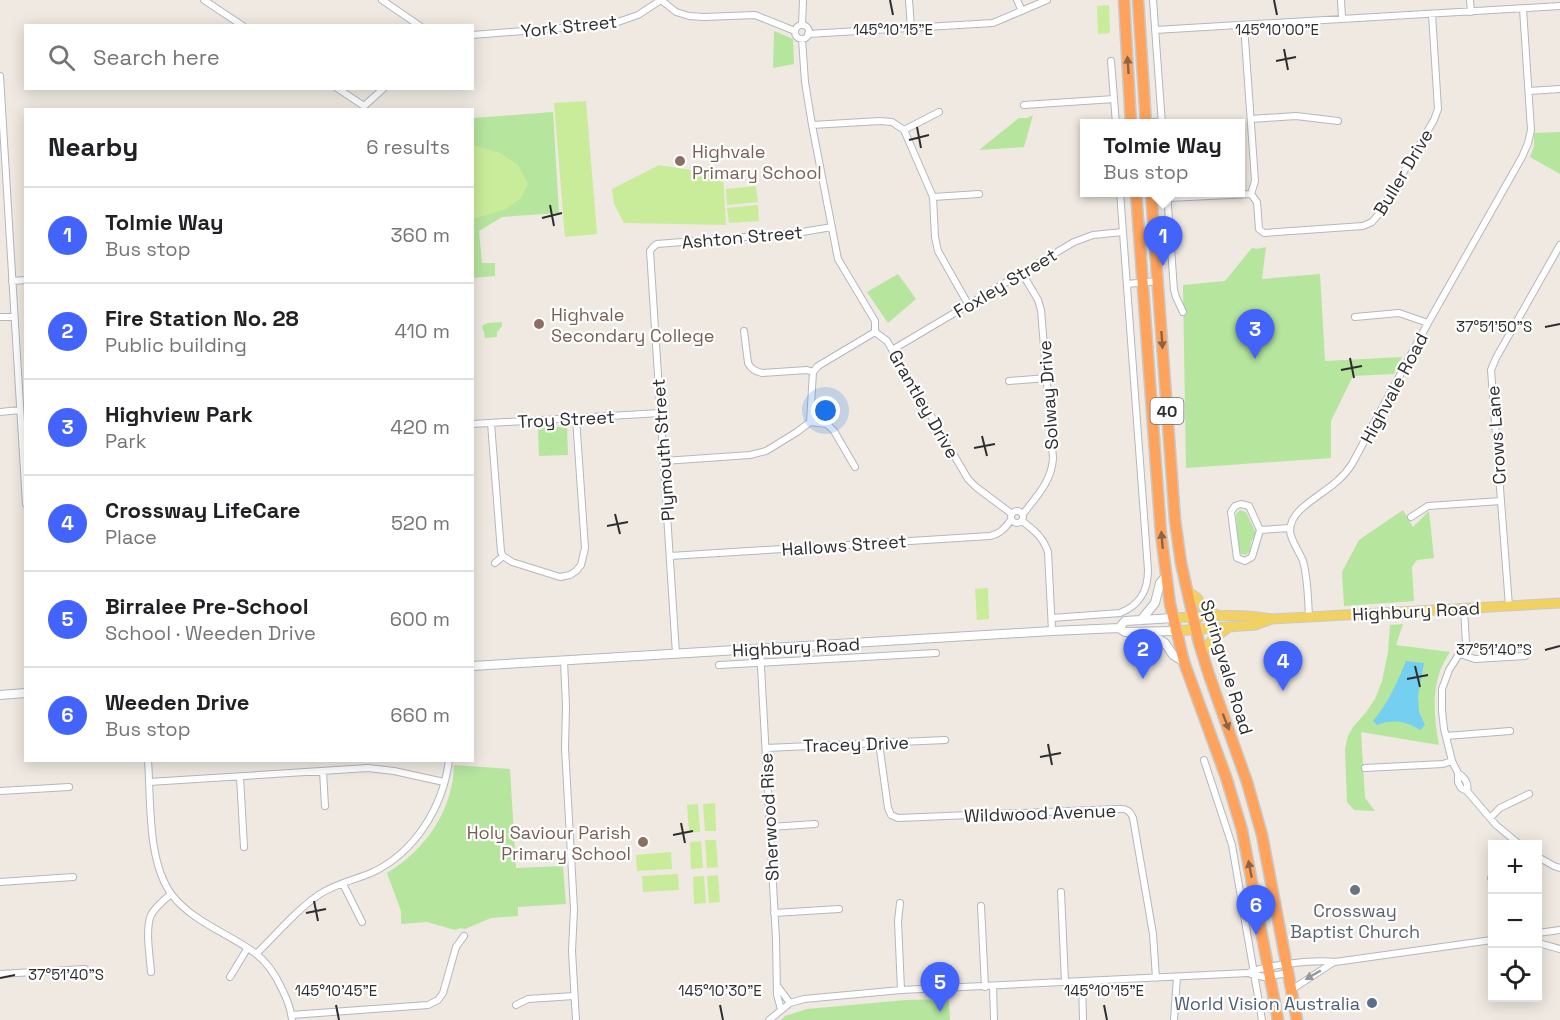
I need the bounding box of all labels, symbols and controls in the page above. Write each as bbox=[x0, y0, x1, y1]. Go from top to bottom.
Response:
street label: York Street bbox=[520, 10, 618, 42]
text: 145°10'15"E bbox=[853, 20, 933, 39]
text: 145°10'00"E bbox=[1235, 20, 1319, 39]
search box bbox=[24, 24, 474, 90]
icon: search bbox=[45, 41, 78, 74]
text: Search here bbox=[93, 43, 220, 71]
one-way arrow bbox=[1123, 56, 1132, 75]
popup bbox=[1080, 119, 1245, 197]
street label: Buller Drive bbox=[1368, 125, 1438, 219]
text: Nearby bbox=[48, 130, 138, 164]
text: Tolmie Way bbox=[1103, 131, 1222, 159]
text: 6 results bbox=[366, 134, 450, 160]
place label: Highvale Primary School bbox=[692, 140, 822, 184]
marker: Highvale Primary School bbox=[673, 154, 687, 168]
text: Bus stop bbox=[1103, 159, 1189, 185]
text: Tolmie Way bbox=[105, 208, 224, 236]
pin: 1 bbox=[1144, 216, 1182, 266]
street label: Ashton Street bbox=[681, 220, 803, 254]
text: 1 bbox=[63, 222, 72, 248]
text: 360 m bbox=[391, 222, 450, 248]
text: Bus stop bbox=[105, 236, 191, 262]
street label: Foxley Street bbox=[949, 243, 1061, 323]
place label: Highvale Secondary College bbox=[551, 303, 714, 347]
text: Fire Station No. 28 bbox=[105, 304, 299, 332]
pin: 3 bbox=[1236, 310, 1274, 359]
marker: Highvale Secondary College bbox=[532, 317, 546, 331]
text: 37°51'50"S bbox=[1456, 317, 1532, 336]
text: 2 bbox=[62, 318, 73, 344]
text: 410 m bbox=[394, 318, 450, 344]
street label: Highvale Road bbox=[1355, 329, 1433, 447]
one-way arrow bbox=[1157, 330, 1167, 349]
text: Public building bbox=[105, 332, 247, 358]
street label: Solway Drive bbox=[1033, 339, 1063, 451]
street label: Grantley Drive bbox=[884, 346, 964, 462]
street label: Plymouth Street bbox=[647, 378, 679, 522]
street label: Crows Lane bbox=[1481, 385, 1511, 485]
your location bbox=[811, 396, 840, 425]
road number: 40 bbox=[1150, 398, 1184, 424]
text: Highview Park bbox=[105, 400, 253, 428]
street label: Troy Street bbox=[517, 405, 615, 433]
text: 3 bbox=[61, 414, 74, 440]
text: 420 m bbox=[390, 414, 450, 440]
text: Park bbox=[105, 428, 147, 454]
text: Crossway LifeCare bbox=[105, 496, 300, 524]
text: 4 bbox=[61, 510, 74, 536]
text: 520 m bbox=[391, 510, 450, 536]
text: Place bbox=[105, 524, 157, 550]
street label: Hallows Street bbox=[781, 529, 907, 561]
one-way arrow bbox=[1157, 530, 1166, 549]
text: Birralee Pre-School bbox=[105, 592, 309, 620]
street label: Highbury Road bbox=[1351, 596, 1481, 626]
street label: Springvale Road bbox=[1196, 597, 1258, 737]
text: 5 bbox=[62, 606, 74, 632]
text: 600 m bbox=[390, 606, 450, 632]
text: School · Weeden Drive bbox=[105, 620, 316, 646]
pin: 2 bbox=[1124, 630, 1162, 679]
street label: Highbury Road bbox=[731, 632, 861, 662]
text: 37°51'40"S bbox=[1456, 640, 1532, 659]
pin: 4 bbox=[1264, 642, 1302, 691]
text: Weeden Drive bbox=[105, 688, 250, 716]
text: 6 bbox=[61, 702, 74, 728]
text: 660 m bbox=[390, 702, 450, 728]
one-way arrow bbox=[1222, 713, 1231, 731]
text: Bus stop bbox=[105, 716, 191, 742]
street label: Tracey Drive bbox=[803, 731, 909, 757]
street label: Sherwood Rise bbox=[754, 752, 784, 882]
street label: Wildwood Avenue bbox=[964, 799, 1116, 827]
place label: Holy Saviour Parish Primary School bbox=[467, 821, 631, 865]
marker: Holy Saviour Parish Primary School bbox=[636, 835, 650, 849]
map controls bbox=[1488, 840, 1542, 1002]
button: + bbox=[1488, 840, 1542, 894]
one-way arrow bbox=[1245, 859, 1254, 878]
marker: Crossway Baptist Church bbox=[1348, 883, 1362, 897]
pin: 6 bbox=[1236, 886, 1276, 935]
button: − bbox=[1488, 894, 1542, 948]
place label: Crossway Baptist Church bbox=[1290, 899, 1420, 943]
button: locate bbox=[1488, 948, 1542, 1002]
pin: 5 bbox=[920, 962, 960, 1012]
text: 37°51'40"S bbox=[28, 965, 104, 984]
one-way arrow bbox=[1305, 970, 1321, 981]
text: 145°10'45"E bbox=[295, 981, 377, 1000]
text: 145°10'30"E bbox=[678, 981, 762, 1000]
text: 145°10'15"E bbox=[1064, 981, 1144, 1000]
place label: World Vision Australia bbox=[1174, 992, 1360, 1015]
marker: World Vision Australia bbox=[1365, 996, 1379, 1010]

